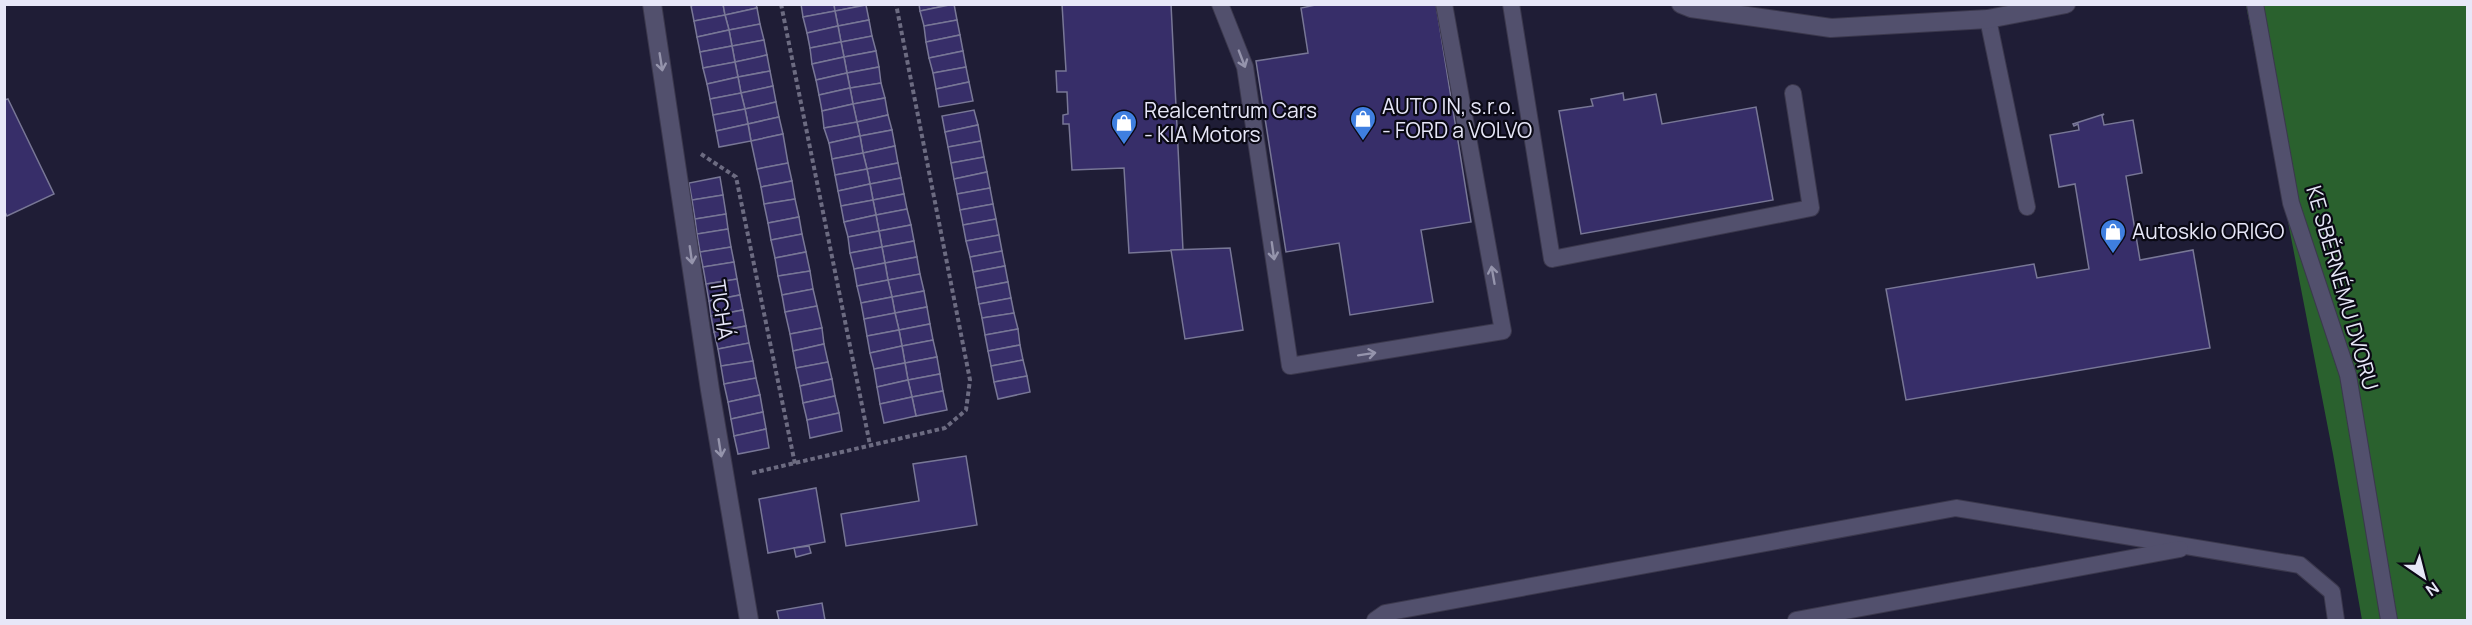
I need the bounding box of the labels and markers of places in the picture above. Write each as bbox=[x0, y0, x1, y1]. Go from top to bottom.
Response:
place label: AUTO IN, s.r.o. - FORD a VOLVO bbox=[1382, 92, 1532, 144]
place label: Realcentrum Cars - KIA Motors bbox=[1144, 96, 1317, 148]
shop icon: AUTO IN, s.r.o. - FORD a VOLVO bbox=[1348, 104, 1378, 142]
shop icon: Realcentrum Cars - KIA Motors bbox=[1109, 108, 1139, 146]
shop icon: Autosklo ORIGO bbox=[2098, 217, 2128, 255]
place label: Autosklo ORIGO bbox=[2132, 217, 2284, 245]

